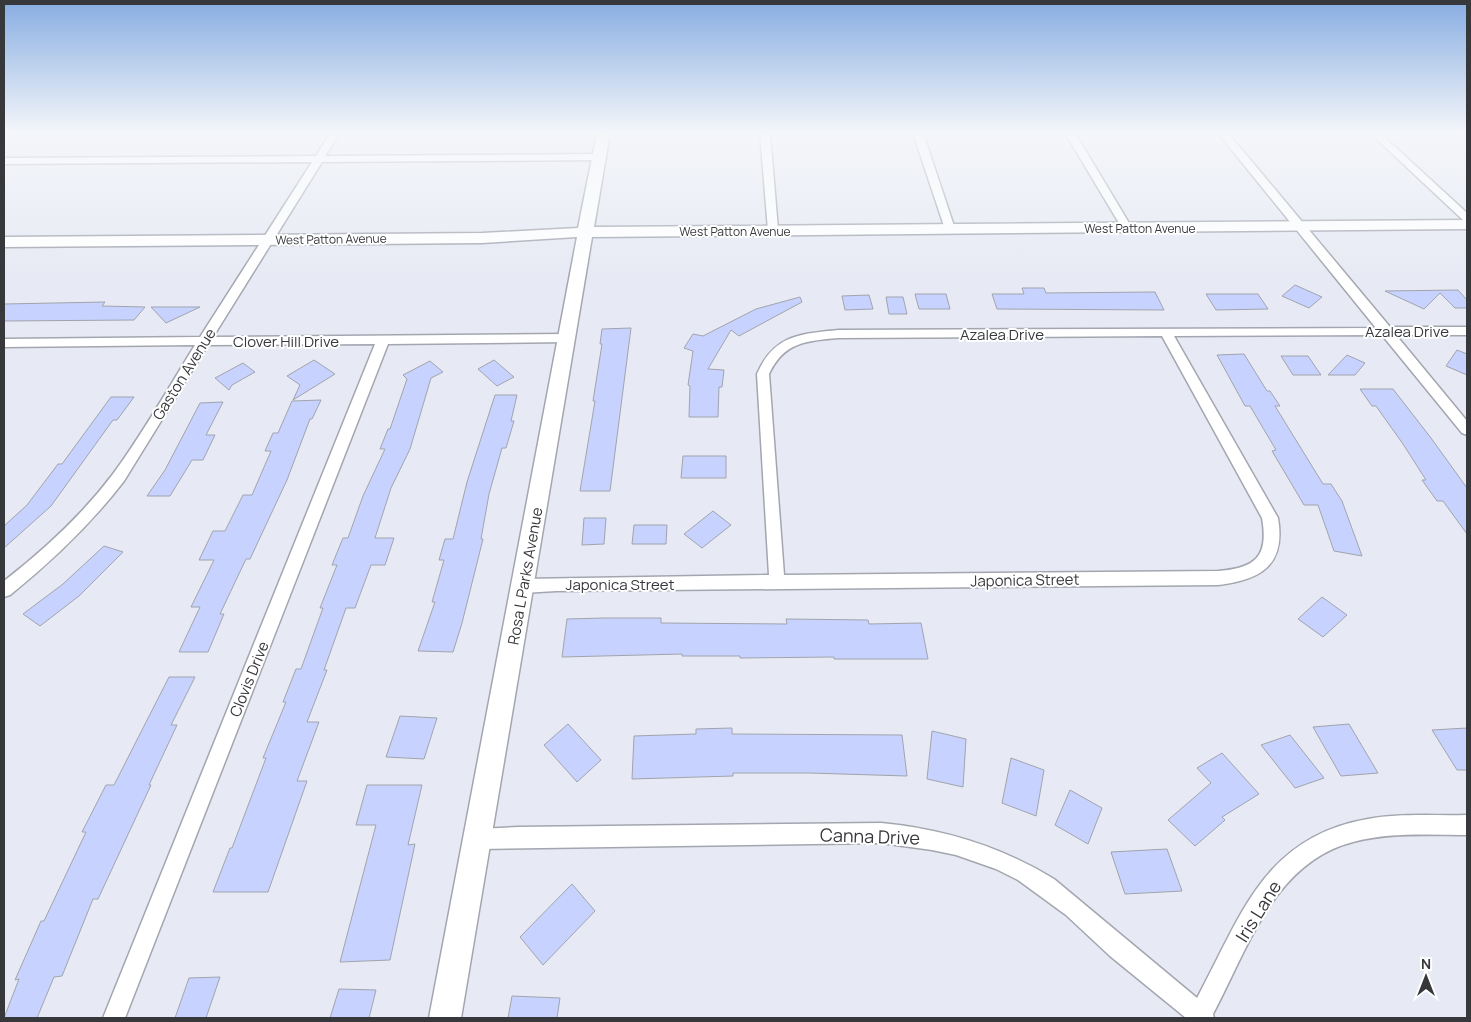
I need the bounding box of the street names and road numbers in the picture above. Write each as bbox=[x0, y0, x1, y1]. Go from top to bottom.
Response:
street label: West Patton Avenue bbox=[1084, 220, 1196, 237]
street label: West Patton Avenue bbox=[679, 223, 791, 240]
street label: West Patton Avenue bbox=[275, 230, 387, 248]
street label: Azalea Drive bbox=[1365, 321, 1449, 342]
street label: Gaston Avenue bbox=[147, 324, 221, 424]
street label: Azalea Drive bbox=[960, 324, 1044, 345]
street label: Clover Hill Drive bbox=[233, 331, 339, 352]
street label: Rosa L Parks Avenue bbox=[503, 505, 547, 646]
street label: Japonica Street bbox=[970, 569, 1080, 591]
street label: Japonica Street bbox=[565, 574, 675, 595]
street label: Clovis Drive bbox=[224, 638, 274, 720]
street label: Canna Drive bbox=[820, 822, 920, 850]
street label: Iris Lane bbox=[1230, 876, 1286, 946]

